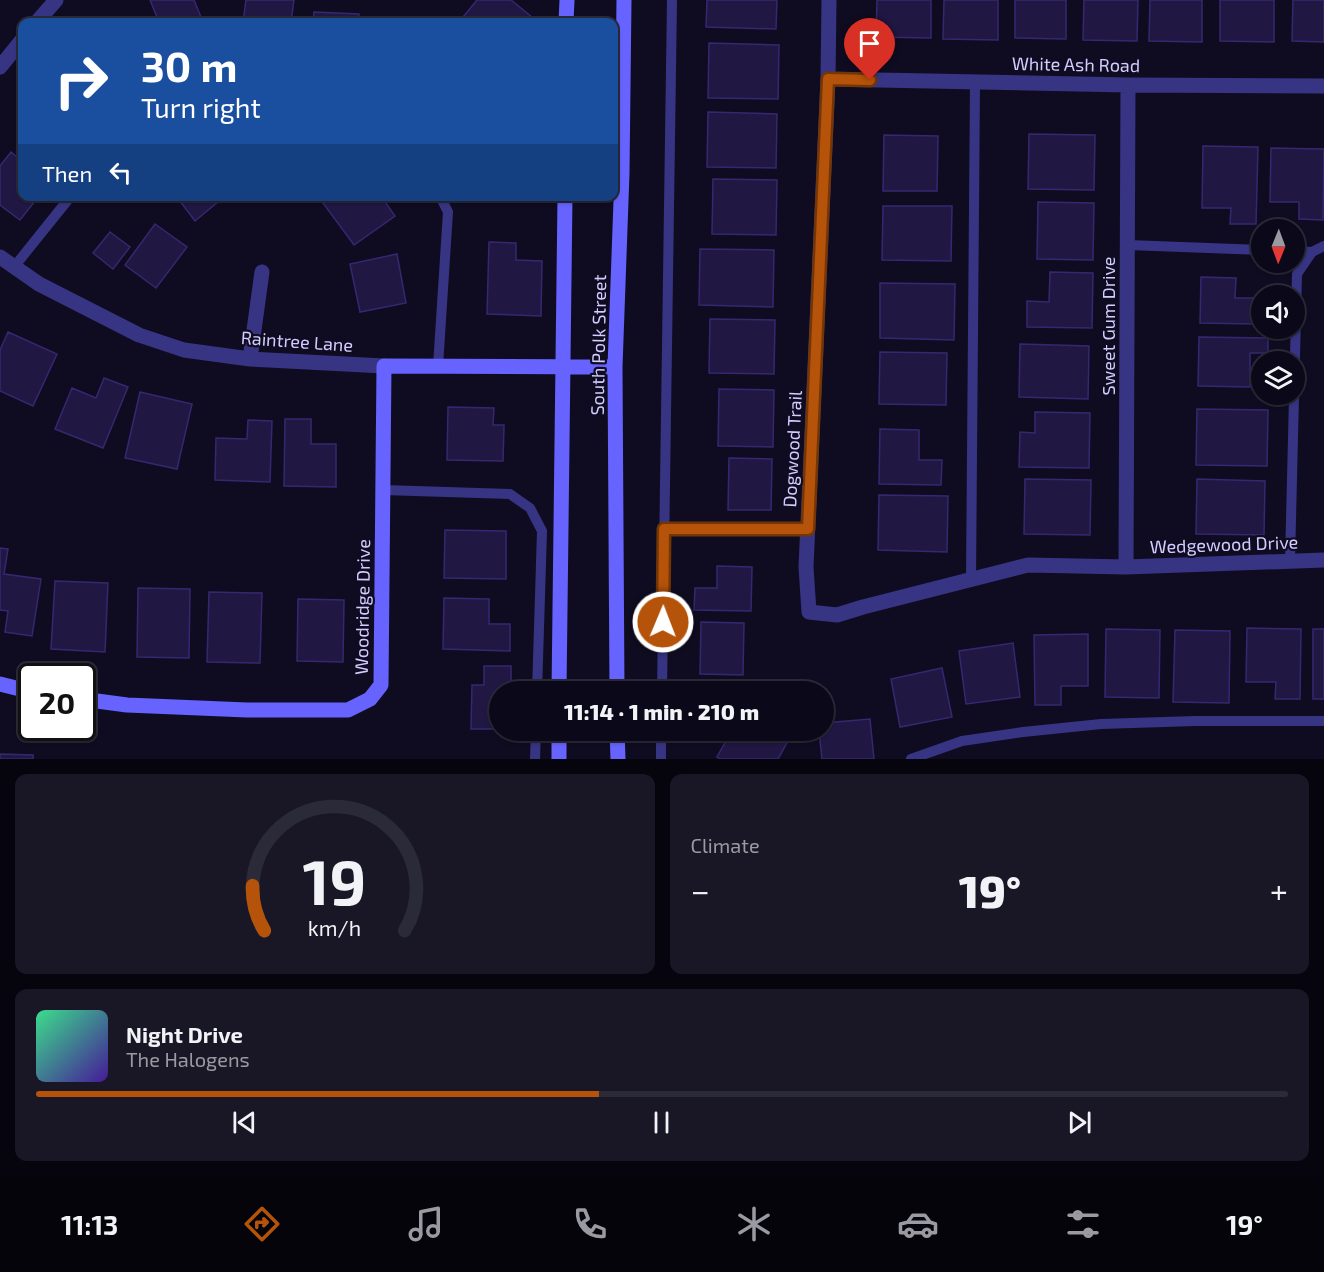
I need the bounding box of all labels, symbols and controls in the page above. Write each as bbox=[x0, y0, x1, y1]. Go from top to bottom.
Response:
pin bbox=[844, 18, 895, 80]
icon: arrive bbox=[853, 27, 886, 60]
text: 30 m bbox=[141, 40, 237, 90]
icon: right bbox=[42, 42, 120, 120]
street label: White Ash Road bbox=[1012, 52, 1140, 76]
text: Turn right bbox=[141, 91, 261, 123]
icon: left bbox=[104, 156, 137, 189]
text: Then bbox=[42, 160, 92, 186]
north arrow bbox=[1251, 219, 1305, 273]
map controls bbox=[1251, 219, 1305, 405]
street label: Sweet Gum Drive bbox=[1097, 256, 1119, 396]
street label: South Polk Street bbox=[586, 274, 610, 416]
button: sound bbox=[1251, 285, 1305, 339]
street label: Raintree Lane bbox=[240, 326, 354, 356]
button: layers bbox=[1251, 351, 1305, 405]
street label: Dogwood Trail bbox=[778, 389, 806, 508]
street label: Wedgewood Drive bbox=[1149, 530, 1299, 558]
street label: Woodridge Drive bbox=[350, 539, 374, 675]
position arrow bbox=[631, 590, 695, 654]
speed limit sign: 20 bbox=[18, 663, 96, 741]
text: 11:14 · 1 min · 210 m bbox=[564, 698, 759, 724]
text: Climate bbox=[691, 833, 760, 857]
text: 19 bbox=[303, 843, 367, 918]
text: 19° bbox=[959, 863, 1021, 917]
text: − bbox=[691, 870, 710, 910]
text: + bbox=[1270, 870, 1288, 910]
text: km/h bbox=[308, 915, 361, 940]
text: Night Drive bbox=[126, 1021, 243, 1047]
text: The Halogens bbox=[126, 1047, 250, 1071]
icon: previous bbox=[228, 1106, 261, 1139]
icon: pause bbox=[645, 1106, 678, 1139]
icon: next bbox=[1063, 1106, 1096, 1139]
icon: directions bbox=[241, 1203, 283, 1245]
icon: music bbox=[405, 1203, 447, 1245]
icon: phone bbox=[569, 1203, 611, 1245]
icon: climate bbox=[733, 1203, 775, 1245]
icon: car bbox=[897, 1203, 939, 1245]
icon: filters bbox=[1062, 1203, 1104, 1245]
text: 11:13 bbox=[61, 1208, 118, 1240]
text: 19° bbox=[1226, 1208, 1263, 1240]

